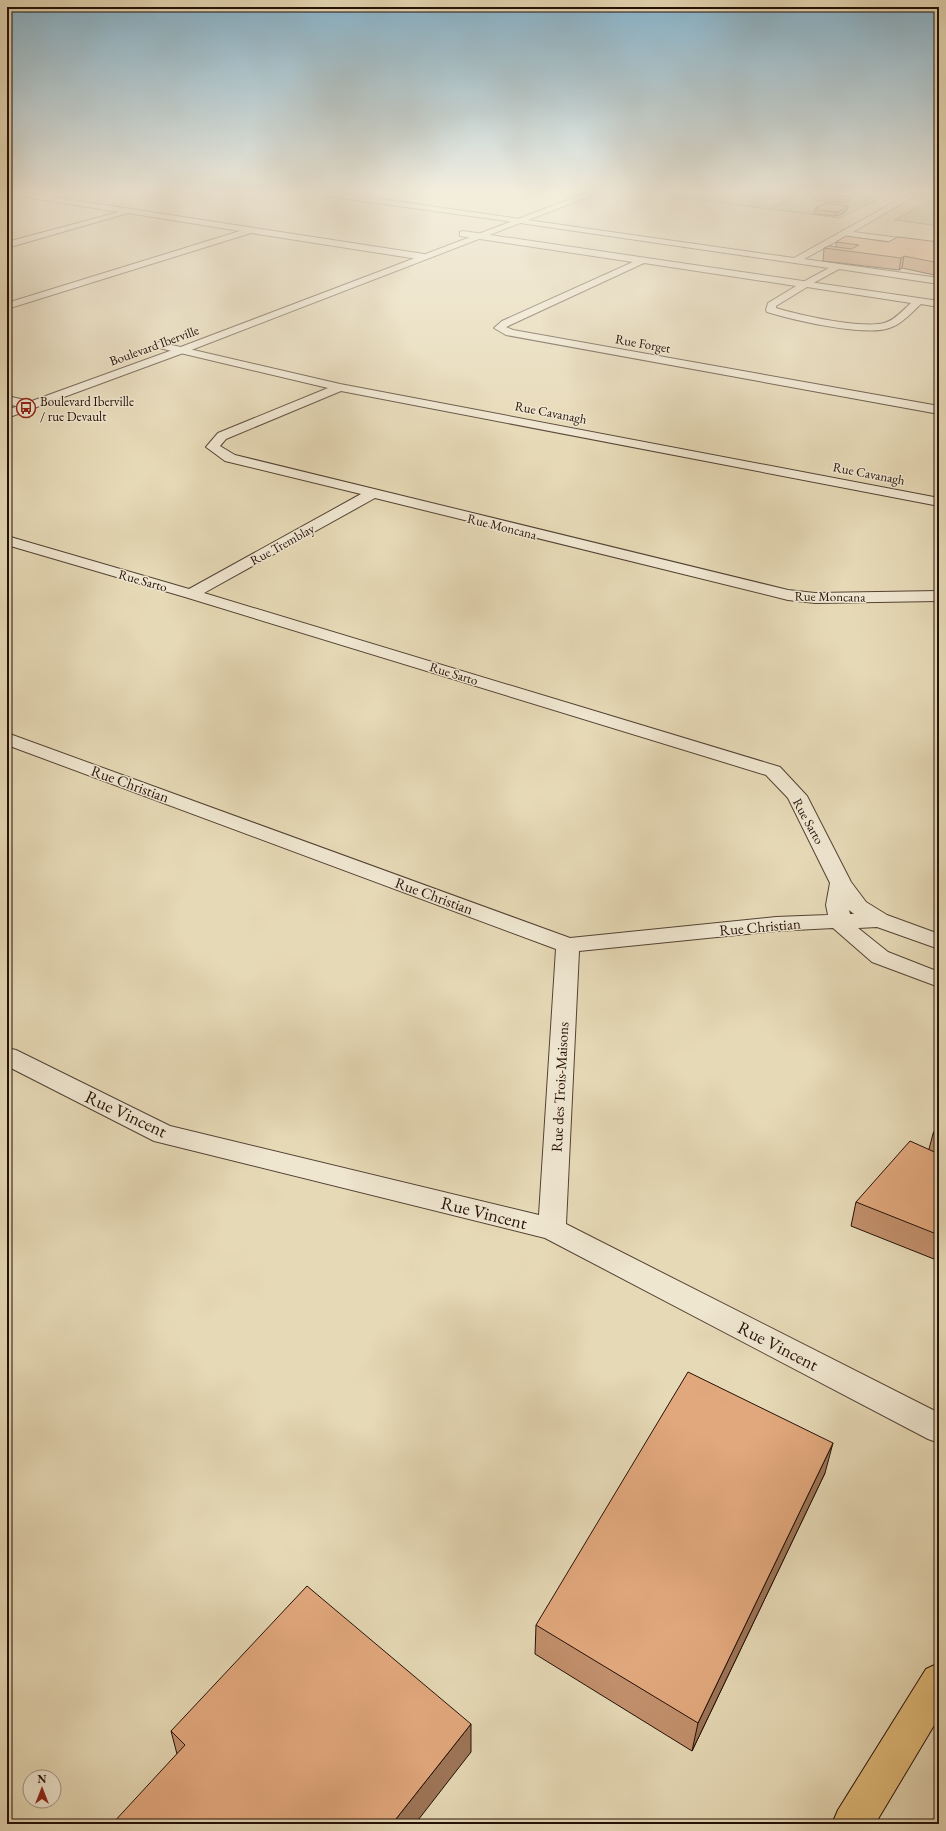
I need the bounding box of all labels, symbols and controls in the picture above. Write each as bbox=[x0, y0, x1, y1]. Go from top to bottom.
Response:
street label: Boulevard Iberville bbox=[107, 321, 201, 370]
street label: Rue Forget bbox=[614, 330, 672, 357]
place label: Boulevard Iberville / rue Devault bbox=[40, 393, 134, 425]
bus stop icon: Boulevard Iberville / rue Devault bbox=[15, 397, 37, 419]
street label: Rue Cavanagh bbox=[513, 397, 589, 428]
street label: Rue Cavanagh bbox=[831, 458, 907, 489]
street label: Rue Moncana bbox=[465, 510, 539, 544]
street label: Rue Tremblay bbox=[247, 520, 318, 569]
street label: Rue Sarto bbox=[117, 565, 169, 596]
street label: Rue Moncana bbox=[794, 587, 866, 606]
street label: Rue Sarto bbox=[428, 658, 480, 689]
street label: Rue Christian bbox=[89, 761, 172, 806]
street label: Rue Sarto bbox=[789, 795, 828, 847]
street label: Rue Christian bbox=[393, 873, 476, 918]
street label: Rue Christian bbox=[718, 913, 802, 940]
street label: Rue des Trois-Maisons bbox=[547, 1021, 572, 1153]
street label: Rue Vincent bbox=[82, 1085, 171, 1143]
street label: Rue Vincent bbox=[439, 1191, 530, 1234]
street label: Rue Vincent bbox=[734, 1315, 823, 1376]
north arrow bbox=[22, 1769, 62, 1809]
text: N bbox=[38, 1772, 47, 1786]

